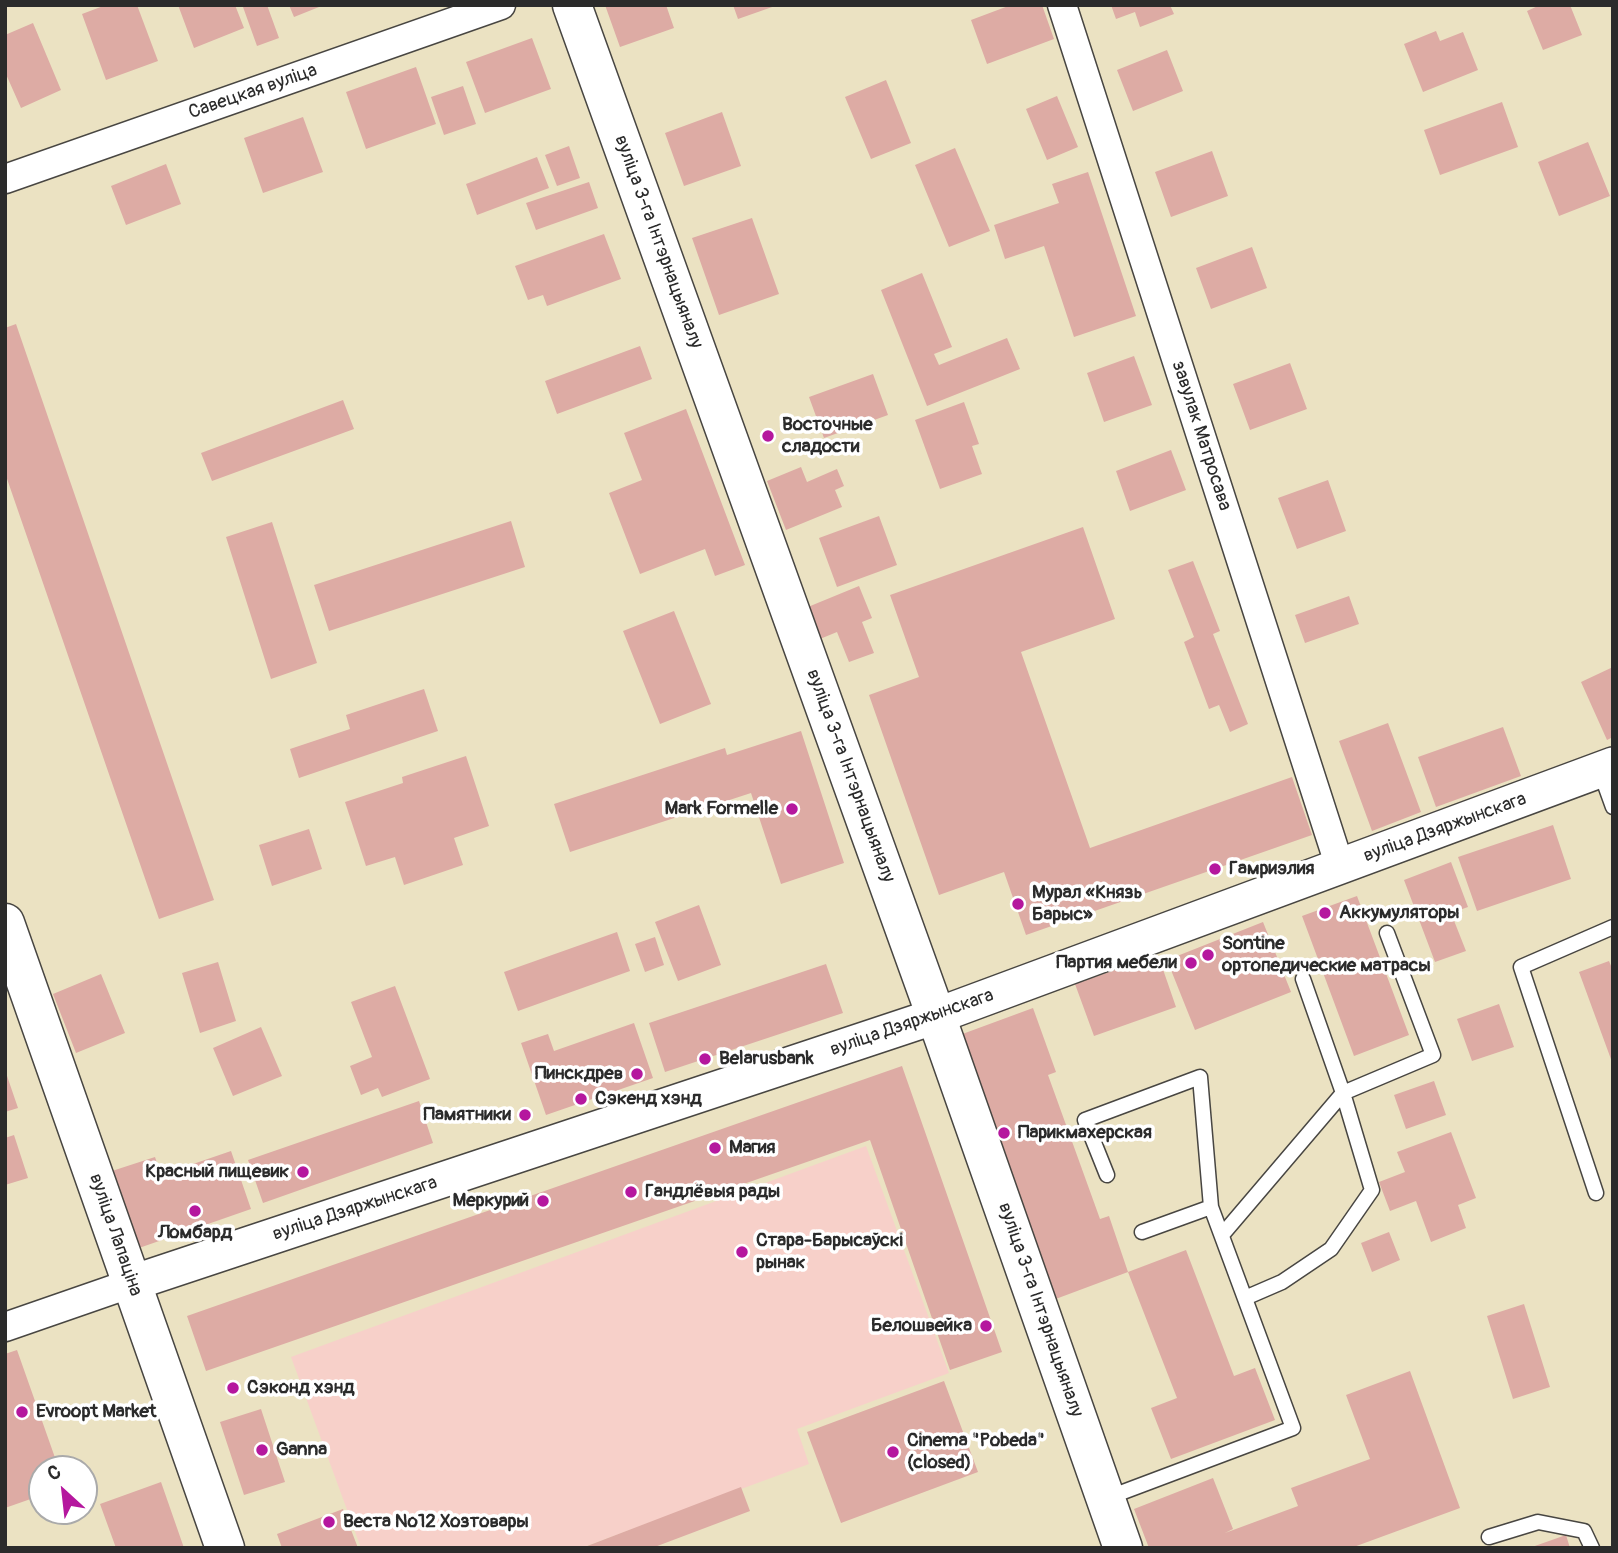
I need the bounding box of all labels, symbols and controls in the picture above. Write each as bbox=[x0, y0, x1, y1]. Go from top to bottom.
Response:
street label: Савецкая вуліца bbox=[186, 59, 320, 125]
street label: вуліца 3-га Інтэрнацыяналу bbox=[609, 132, 707, 352]
street label: завулак Матросава bbox=[1166, 358, 1236, 514]
place label: Восточные сладости bbox=[782, 414, 873, 458]
marker: Восточные сладости bbox=[760, 428, 776, 444]
street label: вуліца 3-га Інтэрнацыяналу bbox=[801, 666, 899, 886]
street label: вуліца Дзяржынскага bbox=[1360, 788, 1530, 868]
place label: Mark Formelle bbox=[665, 798, 778, 820]
marker: Mark Formelle bbox=[784, 801, 800, 817]
place label: Гамриэлия bbox=[1229, 858, 1314, 880]
marker: Гамриэлия bbox=[1207, 861, 1223, 877]
place label: Мурал «Князь Барыс» bbox=[1032, 882, 1142, 926]
marker: Мурал «Князь Барыс» bbox=[1010, 896, 1026, 912]
place label: Аккумуляторы bbox=[1339, 902, 1460, 924]
marker: Аккумуляторы bbox=[1317, 905, 1333, 921]
place label: Sontine ортопедические матрасы bbox=[1222, 933, 1431, 977]
marker: Sontine ортопедические матрасы bbox=[1200, 947, 1216, 963]
place label: Партия мебели bbox=[1056, 952, 1177, 974]
marker: Партия мебели bbox=[1183, 955, 1199, 971]
street label: вуліца Дзяржынскага bbox=[827, 984, 997, 1062]
place label: Belarusbank bbox=[719, 1048, 814, 1070]
marker: Belarusbank bbox=[697, 1051, 713, 1067]
place label: Пинскдрев bbox=[535, 1063, 623, 1085]
marker: Пинскдрев bbox=[629, 1066, 645, 1082]
place label: Сэкенд хэнд bbox=[595, 1088, 702, 1110]
marker: Сэкенд хэнд bbox=[573, 1091, 589, 1107]
place label: Памятники bbox=[424, 1104, 511, 1126]
marker: Памятники bbox=[517, 1107, 533, 1123]
place label: Парикмахерская bbox=[1018, 1122, 1152, 1144]
marker: Парикмахерская bbox=[996, 1125, 1012, 1141]
place label: Магия bbox=[729, 1137, 775, 1159]
marker: Магия bbox=[707, 1140, 723, 1156]
place label: Красный пищевик bbox=[145, 1161, 289, 1183]
marker: Красный пищевик bbox=[295, 1164, 311, 1180]
street label: вуліца Лапаціна bbox=[83, 1171, 147, 1299]
street label: вуліца Дзяржынскага bbox=[270, 1172, 440, 1246]
place label: Гандлёвыя рады bbox=[645, 1181, 780, 1203]
marker: Гандлёвыя рады bbox=[623, 1184, 639, 1200]
place label: Меркурий bbox=[453, 1190, 529, 1212]
marker: Меркурий bbox=[535, 1193, 551, 1209]
street label: вуліца 3-га Інтэрнацыяналу bbox=[993, 1200, 1087, 1420]
marker: Ломбард bbox=[187, 1203, 203, 1219]
place label: Ломбард bbox=[158, 1222, 232, 1244]
place label: Стара-Барысаўскі рынак bbox=[756, 1230, 903, 1274]
marker: Стара-Барысаўскі рынак bbox=[734, 1244, 750, 1260]
place label: Белошвейка bbox=[871, 1315, 972, 1337]
marker: Белошвейка bbox=[978, 1318, 994, 1334]
place label: Сэконд хэнд bbox=[247, 1377, 355, 1399]
marker: Сэконд хэнд bbox=[225, 1380, 241, 1396]
place label: Evroopt Market bbox=[36, 1401, 156, 1423]
marker: Evroopt Market bbox=[14, 1404, 30, 1420]
place label: Cinema "Pobeda" (closed) bbox=[907, 1430, 1045, 1474]
place label: Ganna bbox=[276, 1439, 327, 1461]
marker: Ganna bbox=[254, 1442, 270, 1458]
marker: Cinema "Pobeda" (closed) bbox=[885, 1444, 901, 1460]
north arrow bbox=[28, 1455, 98, 1525]
text: С bbox=[44, 1460, 65, 1486]
place label: Веста №12 Хозтовары bbox=[343, 1511, 529, 1533]
marker: Веста №12 Хозтовары bbox=[321, 1514, 337, 1530]

